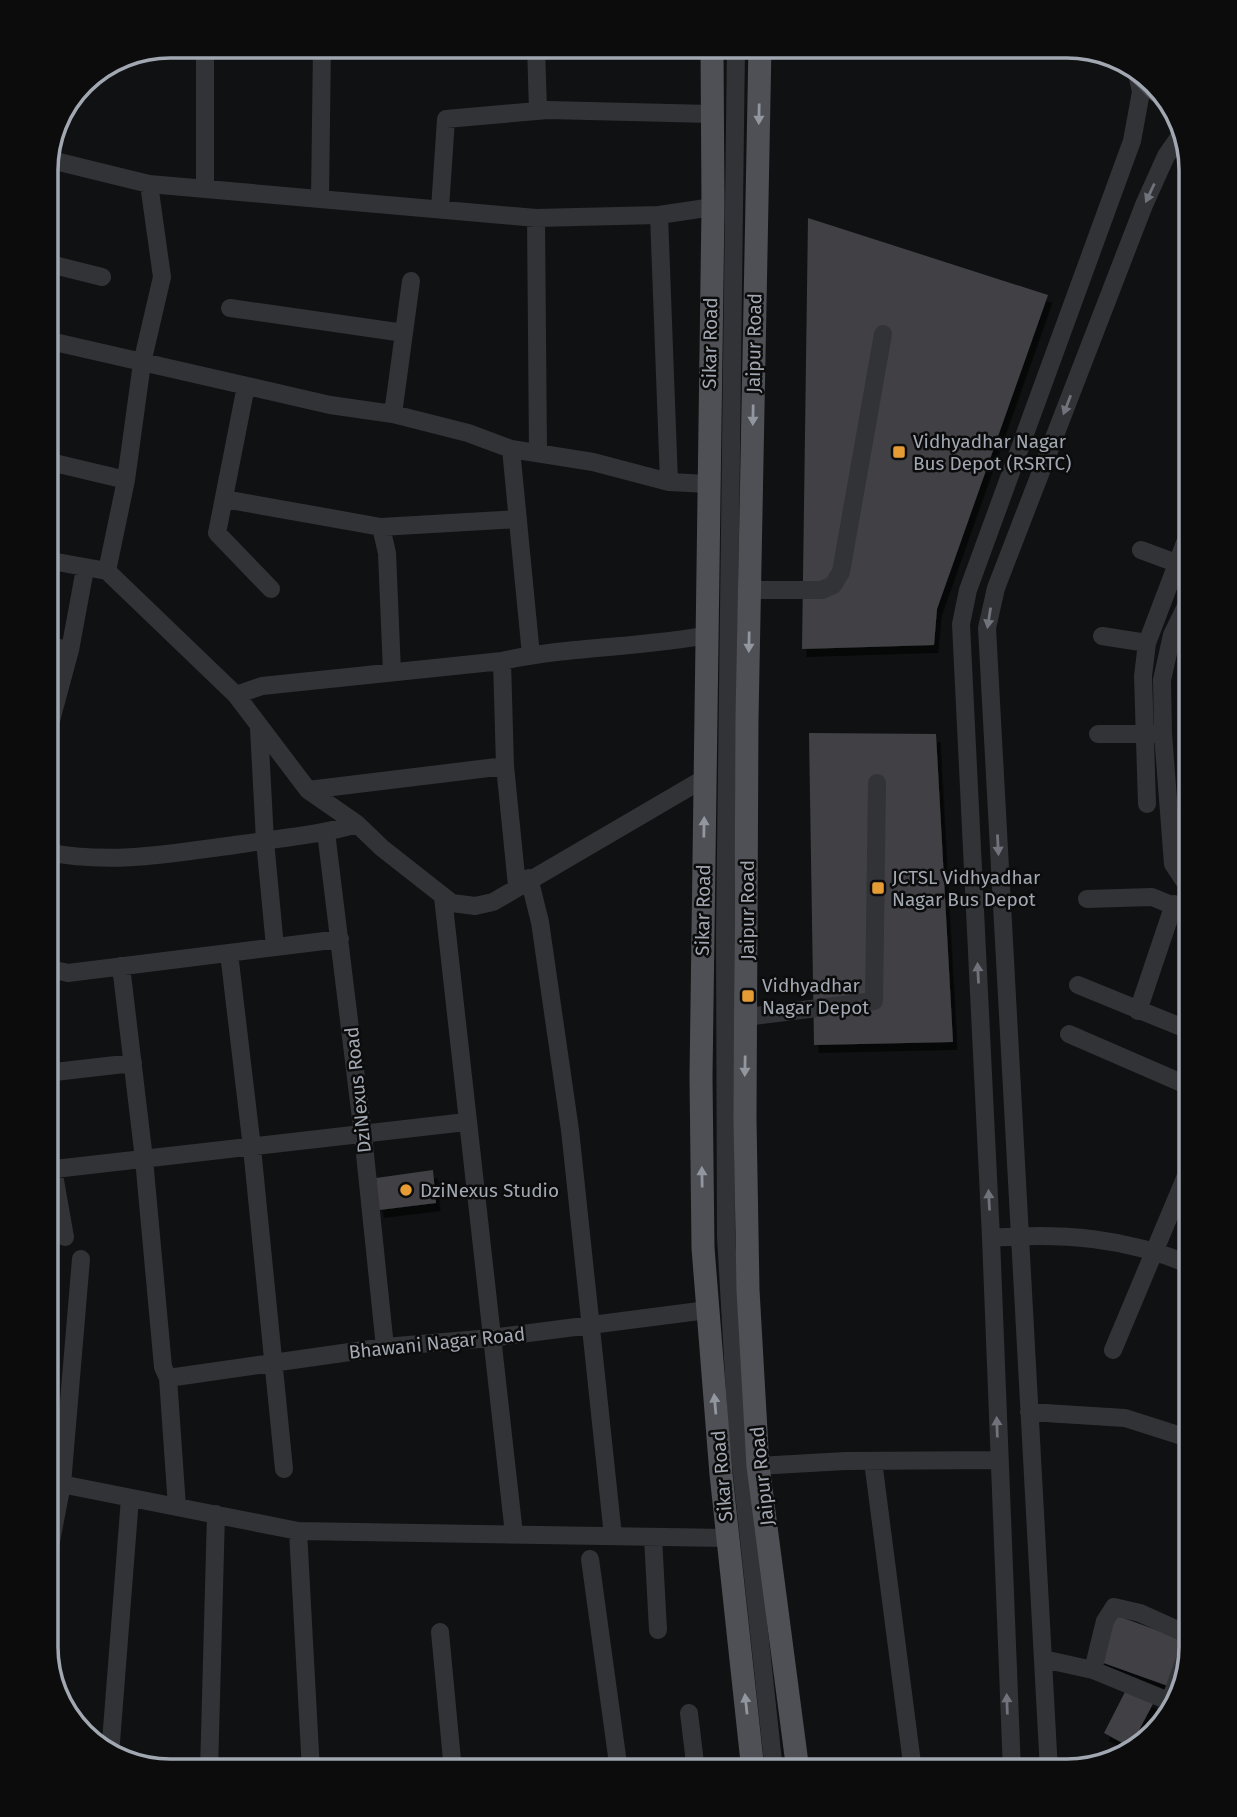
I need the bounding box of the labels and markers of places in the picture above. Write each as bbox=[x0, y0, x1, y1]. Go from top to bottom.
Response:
place label: Vidhyadhar Nagar Bus Depot (RSRTC) bbox=[913, 430, 1071, 475]
marker: Vidhyadhar Nagar Bus Depot (RSRTC) bbox=[891, 444, 907, 460]
place label: JCTSL Vidhyadhar Nagar Bus Depot bbox=[892, 866, 1041, 911]
marker: JCTSL Vidhyadhar Nagar Bus Depot bbox=[870, 880, 886, 896]
place label: Vidhyadhar Nagar Depot bbox=[762, 974, 869, 1019]
marker: Vidhyadhar Nagar Depot bbox=[740, 988, 756, 1004]
place label: DziNexus Studio bbox=[420, 1179, 559, 1202]
marker: DziNexus Studio bbox=[398, 1182, 414, 1198]

